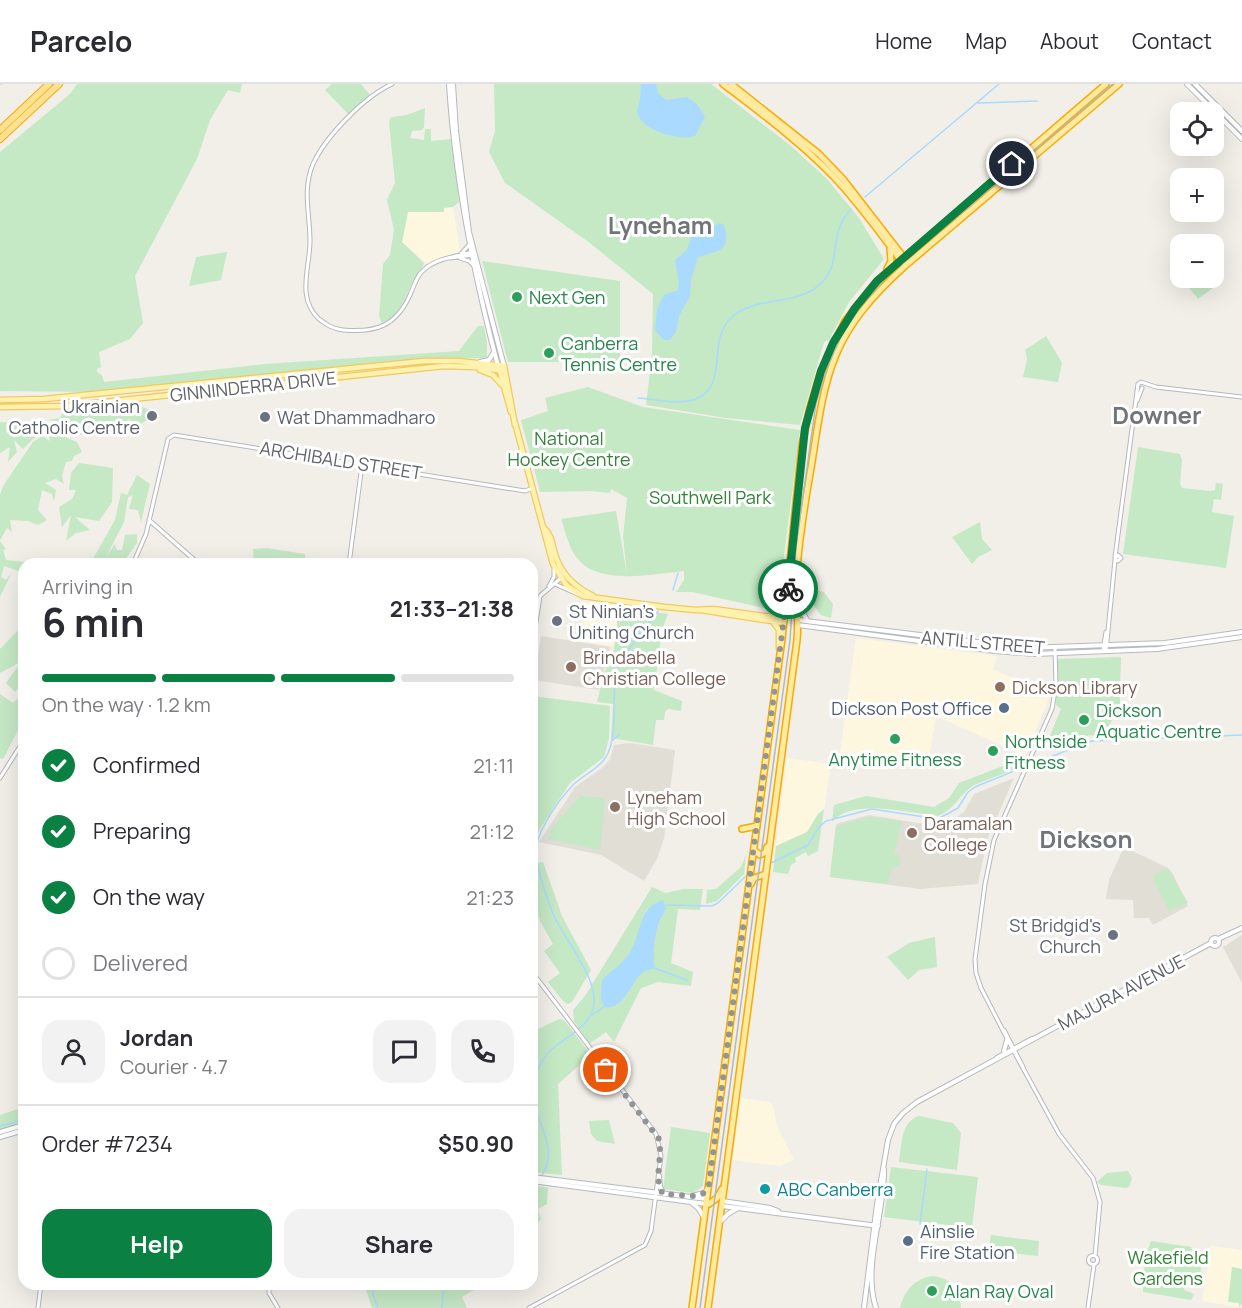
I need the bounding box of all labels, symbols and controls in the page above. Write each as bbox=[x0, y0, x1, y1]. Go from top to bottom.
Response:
text: Parcelo bbox=[30, 22, 132, 60]
text: Home bbox=[875, 27, 932, 55]
text: Map bbox=[965, 27, 1007, 55]
text: About bbox=[1040, 27, 1099, 55]
text: Contact bbox=[1132, 27, 1212, 55]
map controls bbox=[1170, 102, 1224, 288]
button: locate bbox=[1170, 102, 1224, 156]
pin bbox=[986, 138, 1037, 189]
icon: home bbox=[995, 147, 1028, 180]
button: + bbox=[1170, 168, 1224, 222]
district label: Lyneham bbox=[608, 208, 712, 241]
button: − bbox=[1170, 234, 1224, 288]
place label: Next Gen bbox=[529, 285, 605, 309]
marker: Next Gen bbox=[510, 290, 524, 304]
place label: Canberra Tennis Centre bbox=[561, 331, 677, 376]
marker: Canberra Tennis Centre bbox=[542, 346, 556, 360]
street label: GINNINDERRA DRIVE bbox=[169, 365, 337, 407]
place label: Ukrainian Catholic Centre bbox=[9, 394, 140, 439]
district label: Downer bbox=[1112, 398, 1202, 431]
place label: Wat Dhammadharo bbox=[277, 405, 435, 429]
marker: Ukrainian Catholic Centre bbox=[145, 409, 159, 423]
marker: Wat Dhammadharo bbox=[258, 410, 272, 424]
park label: National Hockey Centre bbox=[508, 426, 630, 471]
street label: ARCHIBALD STREET bbox=[258, 435, 424, 485]
park label: Southwell Park bbox=[649, 485, 772, 509]
courier bbox=[758, 559, 818, 619]
text: Arriving in bbox=[42, 573, 133, 600]
icon: bike bbox=[772, 573, 805, 606]
text: 21:33–21:38 bbox=[390, 594, 514, 624]
text: 6 min bbox=[42, 595, 144, 649]
place label: St Ninian’s Uniting Church bbox=[569, 599, 694, 644]
marker: St Ninian’s Uniting Church bbox=[550, 614, 564, 628]
street label: ANTILL STREET bbox=[920, 625, 1046, 659]
place label: Brindabella Christian College bbox=[583, 645, 726, 690]
marker: Brindabella Christian College bbox=[564, 660, 578, 674]
place label: Dickson Library bbox=[1012, 675, 1138, 699]
marker: Dickson Library bbox=[993, 680, 1007, 694]
text: On the way · 1.2 km bbox=[42, 691, 211, 718]
place label: Dickson Post Office bbox=[831, 696, 992, 720]
place label: Dickson Aquatic Centre bbox=[1096, 698, 1222, 743]
marker: Dickson Post Office bbox=[997, 701, 1011, 715]
marker: Dickson Aquatic Centre bbox=[1077, 713, 1091, 727]
place label: Northside Fitness bbox=[1005, 729, 1087, 774]
marker: Anytime Fitness bbox=[888, 732, 902, 746]
marker: Northside Fitness bbox=[986, 744, 1000, 758]
place label: Anytime Fitness bbox=[828, 747, 962, 771]
icon: check bbox=[42, 749, 75, 782]
text: Confirmed bbox=[93, 750, 201, 780]
text: 21:11 bbox=[473, 752, 514, 779]
place label: Lyneham High School bbox=[627, 785, 726, 830]
marker: Lyneham High School bbox=[608, 800, 622, 814]
place label: Daramalan College bbox=[924, 811, 1012, 856]
icon: check bbox=[42, 815, 75, 848]
text: Preparing bbox=[93, 816, 191, 846]
text: 21:12 bbox=[470, 818, 514, 845]
district label: Dickson bbox=[1040, 822, 1132, 855]
marker: Daramalan College bbox=[905, 826, 919, 840]
icon: check bbox=[42, 881, 75, 914]
text: On the way bbox=[93, 882, 205, 912]
text: 21:23 bbox=[466, 884, 514, 911]
place label: St Bridgid's Church bbox=[1009, 913, 1101, 958]
marker: St Bridgid's Church bbox=[1106, 928, 1120, 942]
text: Delivered bbox=[93, 948, 188, 978]
street label: MAJURA AVENUE bbox=[1053, 948, 1189, 1036]
button: person bbox=[42, 1020, 105, 1083]
button: chat bbox=[373, 1020, 436, 1083]
button: phone bbox=[451, 1020, 514, 1083]
text: Jordan bbox=[120, 1023, 193, 1053]
pin bbox=[580, 1044, 631, 1095]
text: Courier · 4.7 bbox=[120, 1053, 228, 1080]
icon: bag bbox=[589, 1053, 622, 1086]
text: Order #7234 bbox=[42, 1129, 173, 1159]
text: $50.90 bbox=[438, 1129, 514, 1159]
place label: ABC Canberra bbox=[777, 1177, 893, 1201]
marker: ABC Canberra bbox=[758, 1182, 772, 1196]
button: Help bbox=[42, 1209, 272, 1278]
button: Share bbox=[284, 1209, 514, 1278]
place label: Ainslie Fire Station bbox=[920, 1219, 1015, 1264]
marker: Ainslie Fire Station bbox=[901, 1234, 915, 1248]
park label: Wakefield Gardens bbox=[1127, 1245, 1209, 1290]
place label: Alan Ray Oval bbox=[944, 1279, 1054, 1303]
marker: Alan Ray Oval bbox=[925, 1284, 939, 1298]

